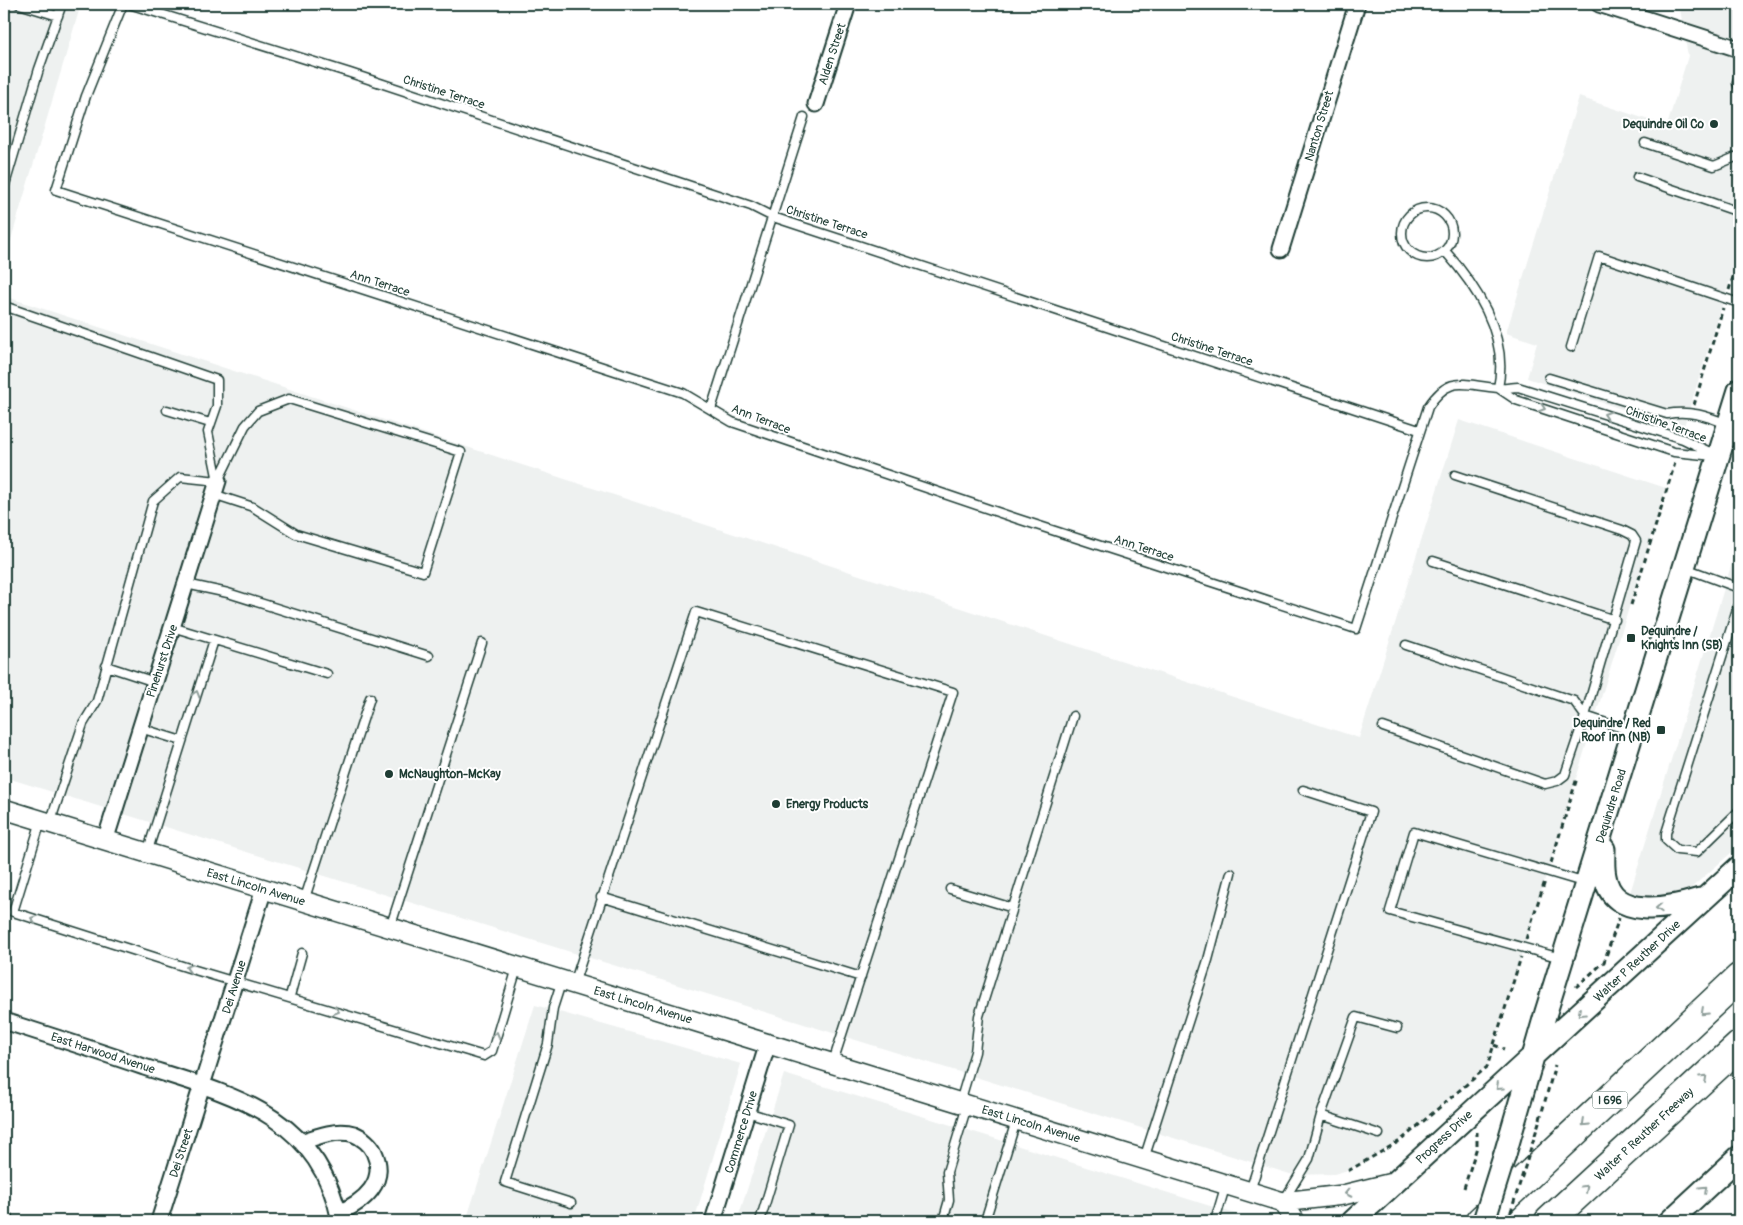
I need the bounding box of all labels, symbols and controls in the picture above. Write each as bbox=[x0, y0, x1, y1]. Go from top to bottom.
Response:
street label: Alden Street bbox=[815, 21, 850, 87]
street label: Christine Terrace bbox=[401, 72, 487, 113]
street label: Nanton Street bbox=[1302, 89, 1337, 163]
place label: Dequindre Oil Co bbox=[1623, 117, 1705, 132]
marker: Dequindre Oil Co bbox=[1708, 118, 1720, 130]
street label: Christine Terrace bbox=[784, 202, 870, 243]
street label: Ann Terrace bbox=[348, 267, 412, 300]
street label: Christine Terrace bbox=[1169, 329, 1255, 370]
street label: Ann Terrace bbox=[729, 401, 793, 438]
one-way arrow bbox=[1537, 403, 1545, 413]
street label: Christine Terrace bbox=[1623, 403, 1708, 446]
one-way arrow bbox=[1604, 411, 1612, 421]
street label: Ann Terrace bbox=[1112, 532, 1176, 565]
street label: Pinehurst Drive bbox=[144, 623, 181, 699]
place label: Dequindre / Knights Inn (SB) bbox=[1641, 624, 1723, 653]
marker: Dequindre / Knights Inn (SB) bbox=[1625, 632, 1637, 644]
one-way arrow bbox=[191, 690, 201, 699]
place label: Dequindre / Red Roof Inn (NB) bbox=[1573, 716, 1651, 745]
marker: Dequindre / Red Roof Inn (NB) bbox=[1655, 724, 1667, 736]
place label: McNaughton-McKay bbox=[399, 767, 502, 782]
street label: Dequindre Road bbox=[1593, 767, 1630, 845]
marker: McNaughton-McKay bbox=[383, 768, 395, 780]
place label: Energy Products bbox=[786, 797, 869, 812]
marker: Energy Products bbox=[770, 798, 782, 810]
street label: East Lincoln Avenue bbox=[205, 865, 307, 910]
one-way arrow bbox=[1655, 903, 1663, 914]
one-way arrow bbox=[30, 914, 38, 924]
street label: Walter P Reuther Drive bbox=[1591, 917, 1684, 1006]
street label: Dei Avenue bbox=[219, 959, 250, 1016]
one-way arrow bbox=[185, 963, 193, 973]
street label: East Lincoln Avenue bbox=[592, 983, 694, 1028]
one-way arrow bbox=[332, 1005, 340, 1015]
one-way arrow bbox=[1700, 1006, 1709, 1015]
one-way arrow bbox=[1577, 1007, 1586, 1016]
street label: East Harwood Avenue bbox=[49, 1030, 157, 1077]
one-way arrow bbox=[491, 1032, 501, 1040]
one-way arrow bbox=[1699, 1075, 1708, 1084]
one-way arrow bbox=[1495, 1081, 1504, 1090]
street label: Walter P Reuther Freeway bbox=[1592, 1085, 1697, 1184]
street label: Commerce Drive bbox=[722, 1089, 761, 1175]
road number: I 696 bbox=[1592, 1092, 1628, 1108]
street label: East Lincoln Avenue bbox=[980, 1102, 1082, 1147]
street label: Progress Drive bbox=[1413, 1107, 1476, 1167]
one-way arrow bbox=[1582, 1117, 1591, 1126]
street label: Dei Street bbox=[167, 1127, 196, 1180]
one-way arrow bbox=[1579, 1185, 1588, 1194]
one-way arrow bbox=[1699, 1186, 1708, 1195]
one-way arrow bbox=[1344, 1188, 1353, 1198]

